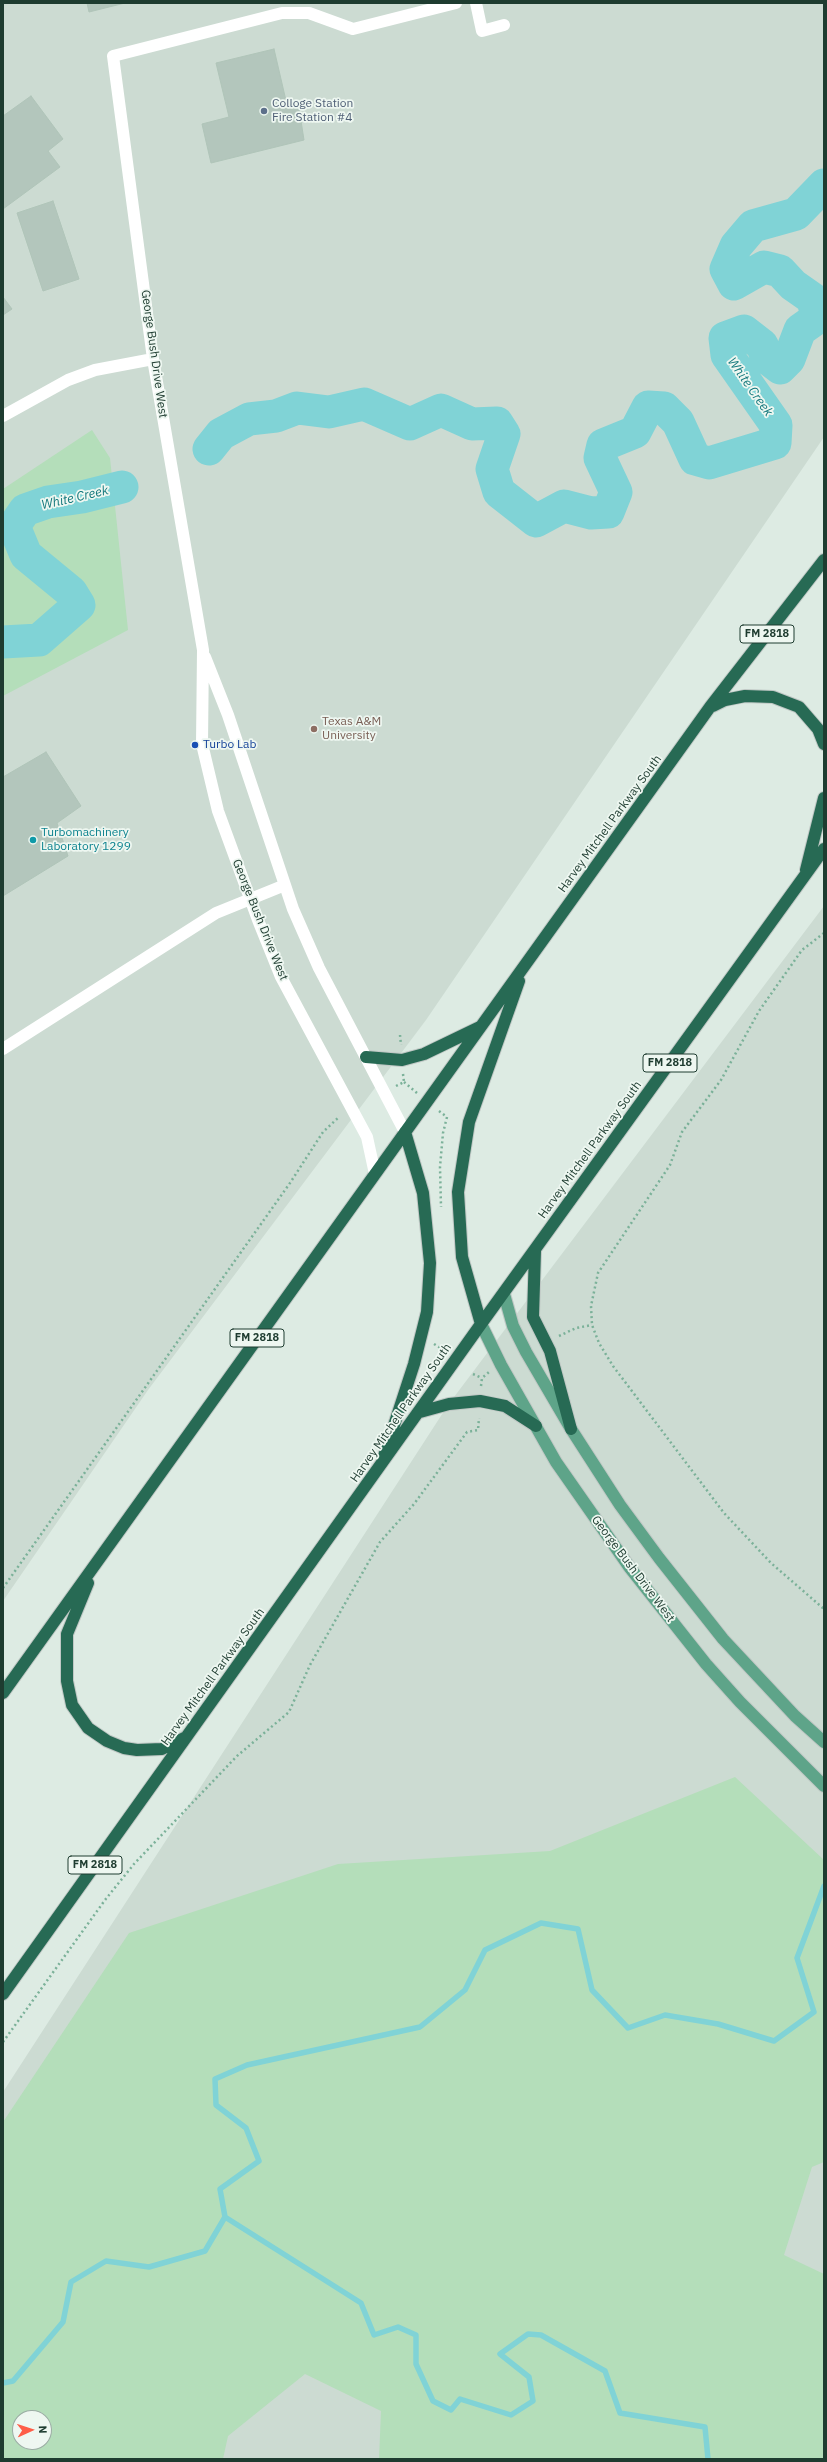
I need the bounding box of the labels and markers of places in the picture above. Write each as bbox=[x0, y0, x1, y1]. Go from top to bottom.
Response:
place label: Colloge Station Fire Station #4 bbox=[272, 97, 353, 125]
marker: Colloge Station Fire Station #4 bbox=[259, 106, 269, 116]
place label: Texas A&M University bbox=[322, 715, 381, 743]
marker: Texas A&M University bbox=[309, 724, 319, 734]
place label: Turbo Lab bbox=[203, 738, 256, 752]
marker: Turbo Lab bbox=[190, 740, 200, 750]
place label: Turbomachinery Laboratory 1299 bbox=[41, 826, 131, 854]
marker: Turbomachinery Laboratory 1299 bbox=[28, 835, 38, 845]

